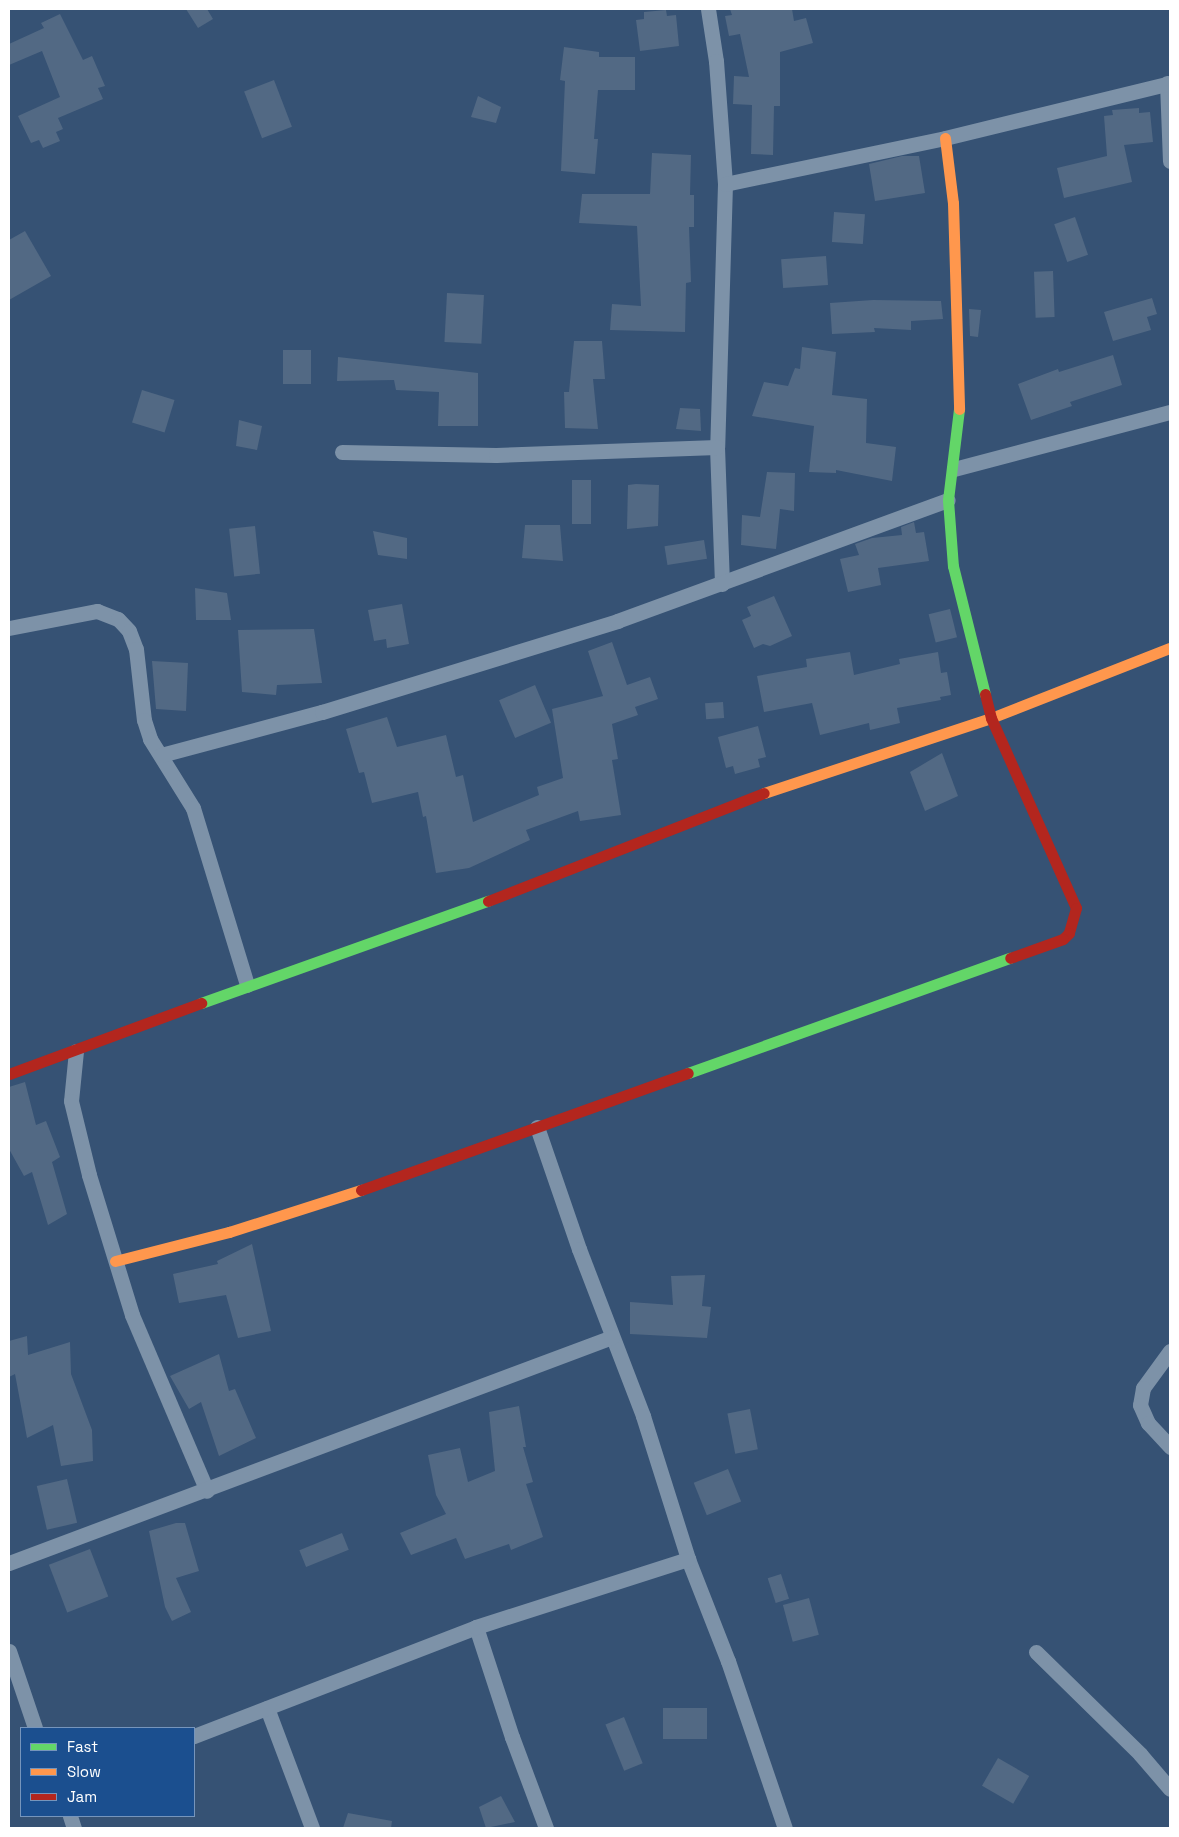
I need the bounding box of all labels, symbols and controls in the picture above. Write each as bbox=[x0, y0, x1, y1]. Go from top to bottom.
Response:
legend bbox=[20, 1727, 195, 1817]
text: Fast bbox=[67, 1737, 98, 1756]
text: Slow bbox=[67, 1762, 101, 1781]
text: Jam bbox=[67, 1787, 97, 1806]

